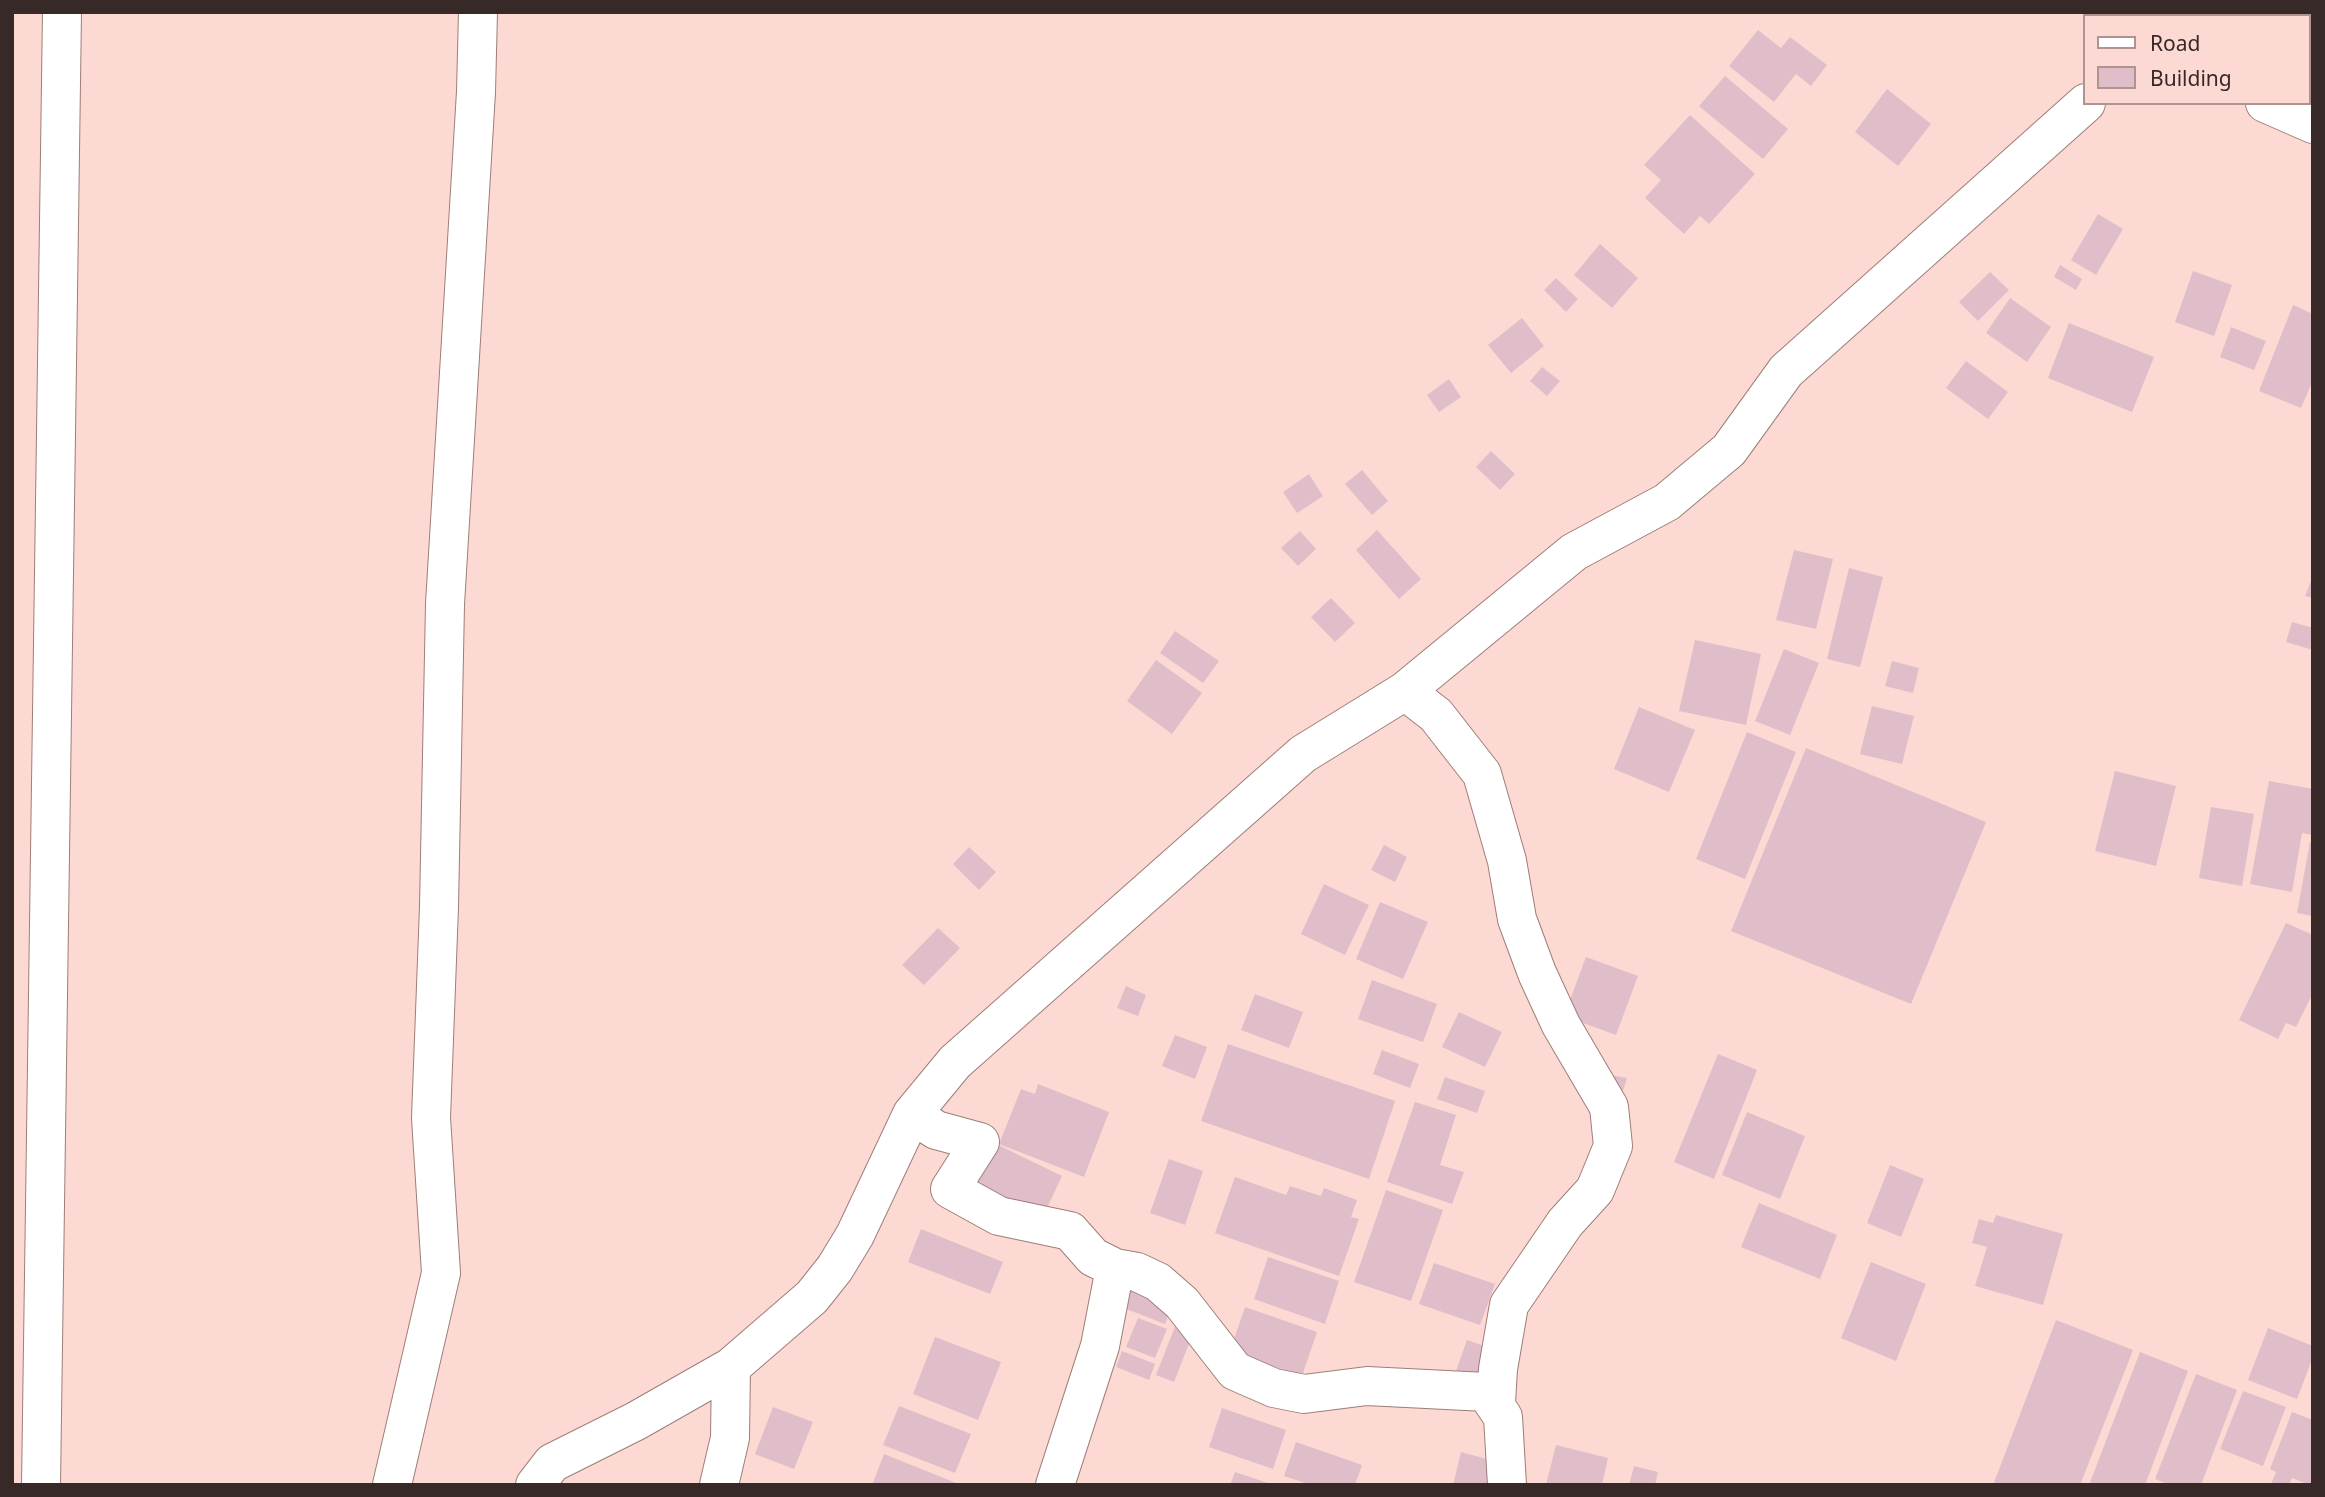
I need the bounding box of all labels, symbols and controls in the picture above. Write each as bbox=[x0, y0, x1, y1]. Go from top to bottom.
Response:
legend bbox=[2084, 14, 2311, 105]
text: Road bbox=[2150, 29, 2200, 57]
text: Building bbox=[2150, 64, 2232, 92]

